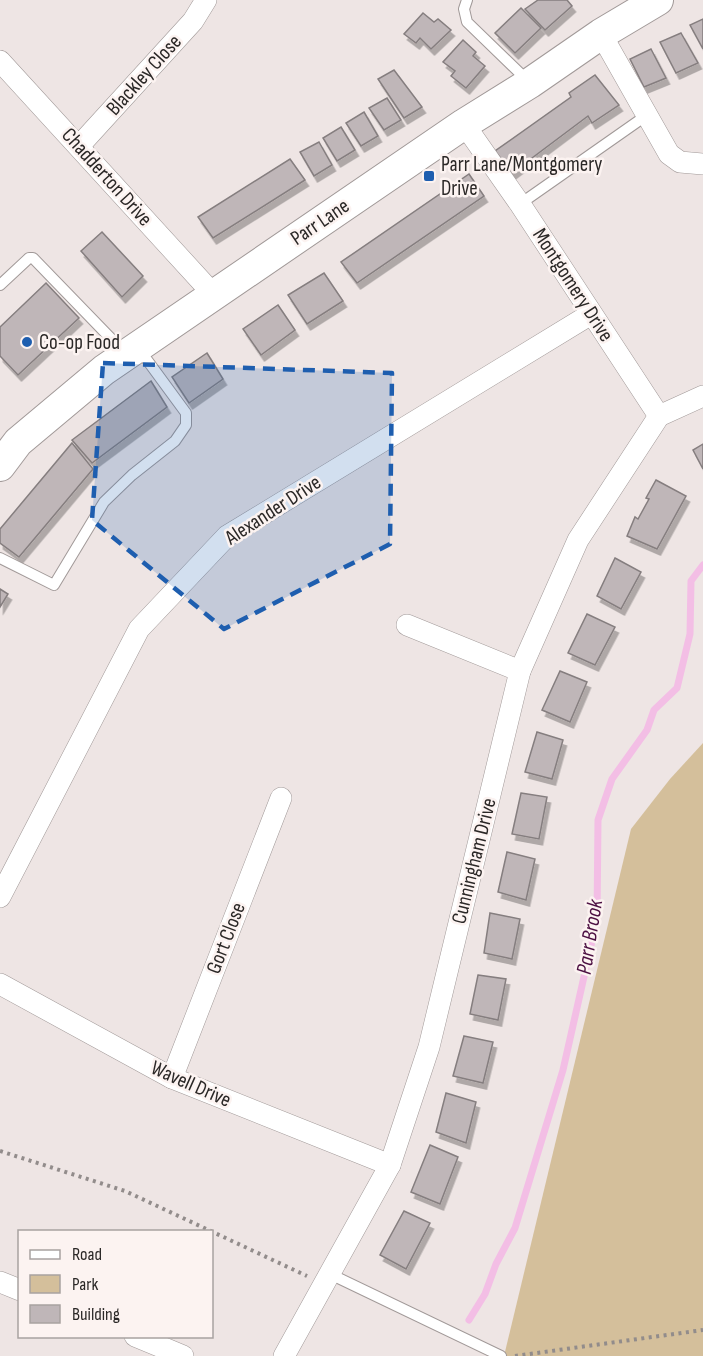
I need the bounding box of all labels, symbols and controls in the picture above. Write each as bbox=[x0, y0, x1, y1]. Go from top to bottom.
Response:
street label: Blackley Close bbox=[101, 29, 187, 121]
street label: Chadderton Drive bbox=[56, 123, 158, 231]
place label: Parr Lane/Montgomery Drive bbox=[441, 152, 602, 201]
marker: Parr Lane/Montgomery Drive bbox=[422, 169, 436, 183]
street label: Parr Lane bbox=[286, 193, 354, 251]
street label: Montgomery Drive bbox=[527, 224, 619, 346]
place label: Co-op Food bbox=[39, 330, 120, 355]
marker: Co-op Food bbox=[20, 335, 34, 349]
street label: Alexander Drive bbox=[219, 470, 326, 551]
street label: Cunningham Drive bbox=[446, 796, 502, 926]
water label: Parr Brook bbox=[571, 897, 609, 976]
street label: Gort Close bbox=[201, 899, 251, 977]
street label: Wavell Drive bbox=[147, 1055, 235, 1113]
legend bbox=[18, 1230, 213, 1338]
text: Road bbox=[72, 1244, 102, 1265]
text: Park bbox=[72, 1274, 98, 1295]
text: Building bbox=[72, 1304, 120, 1325]

